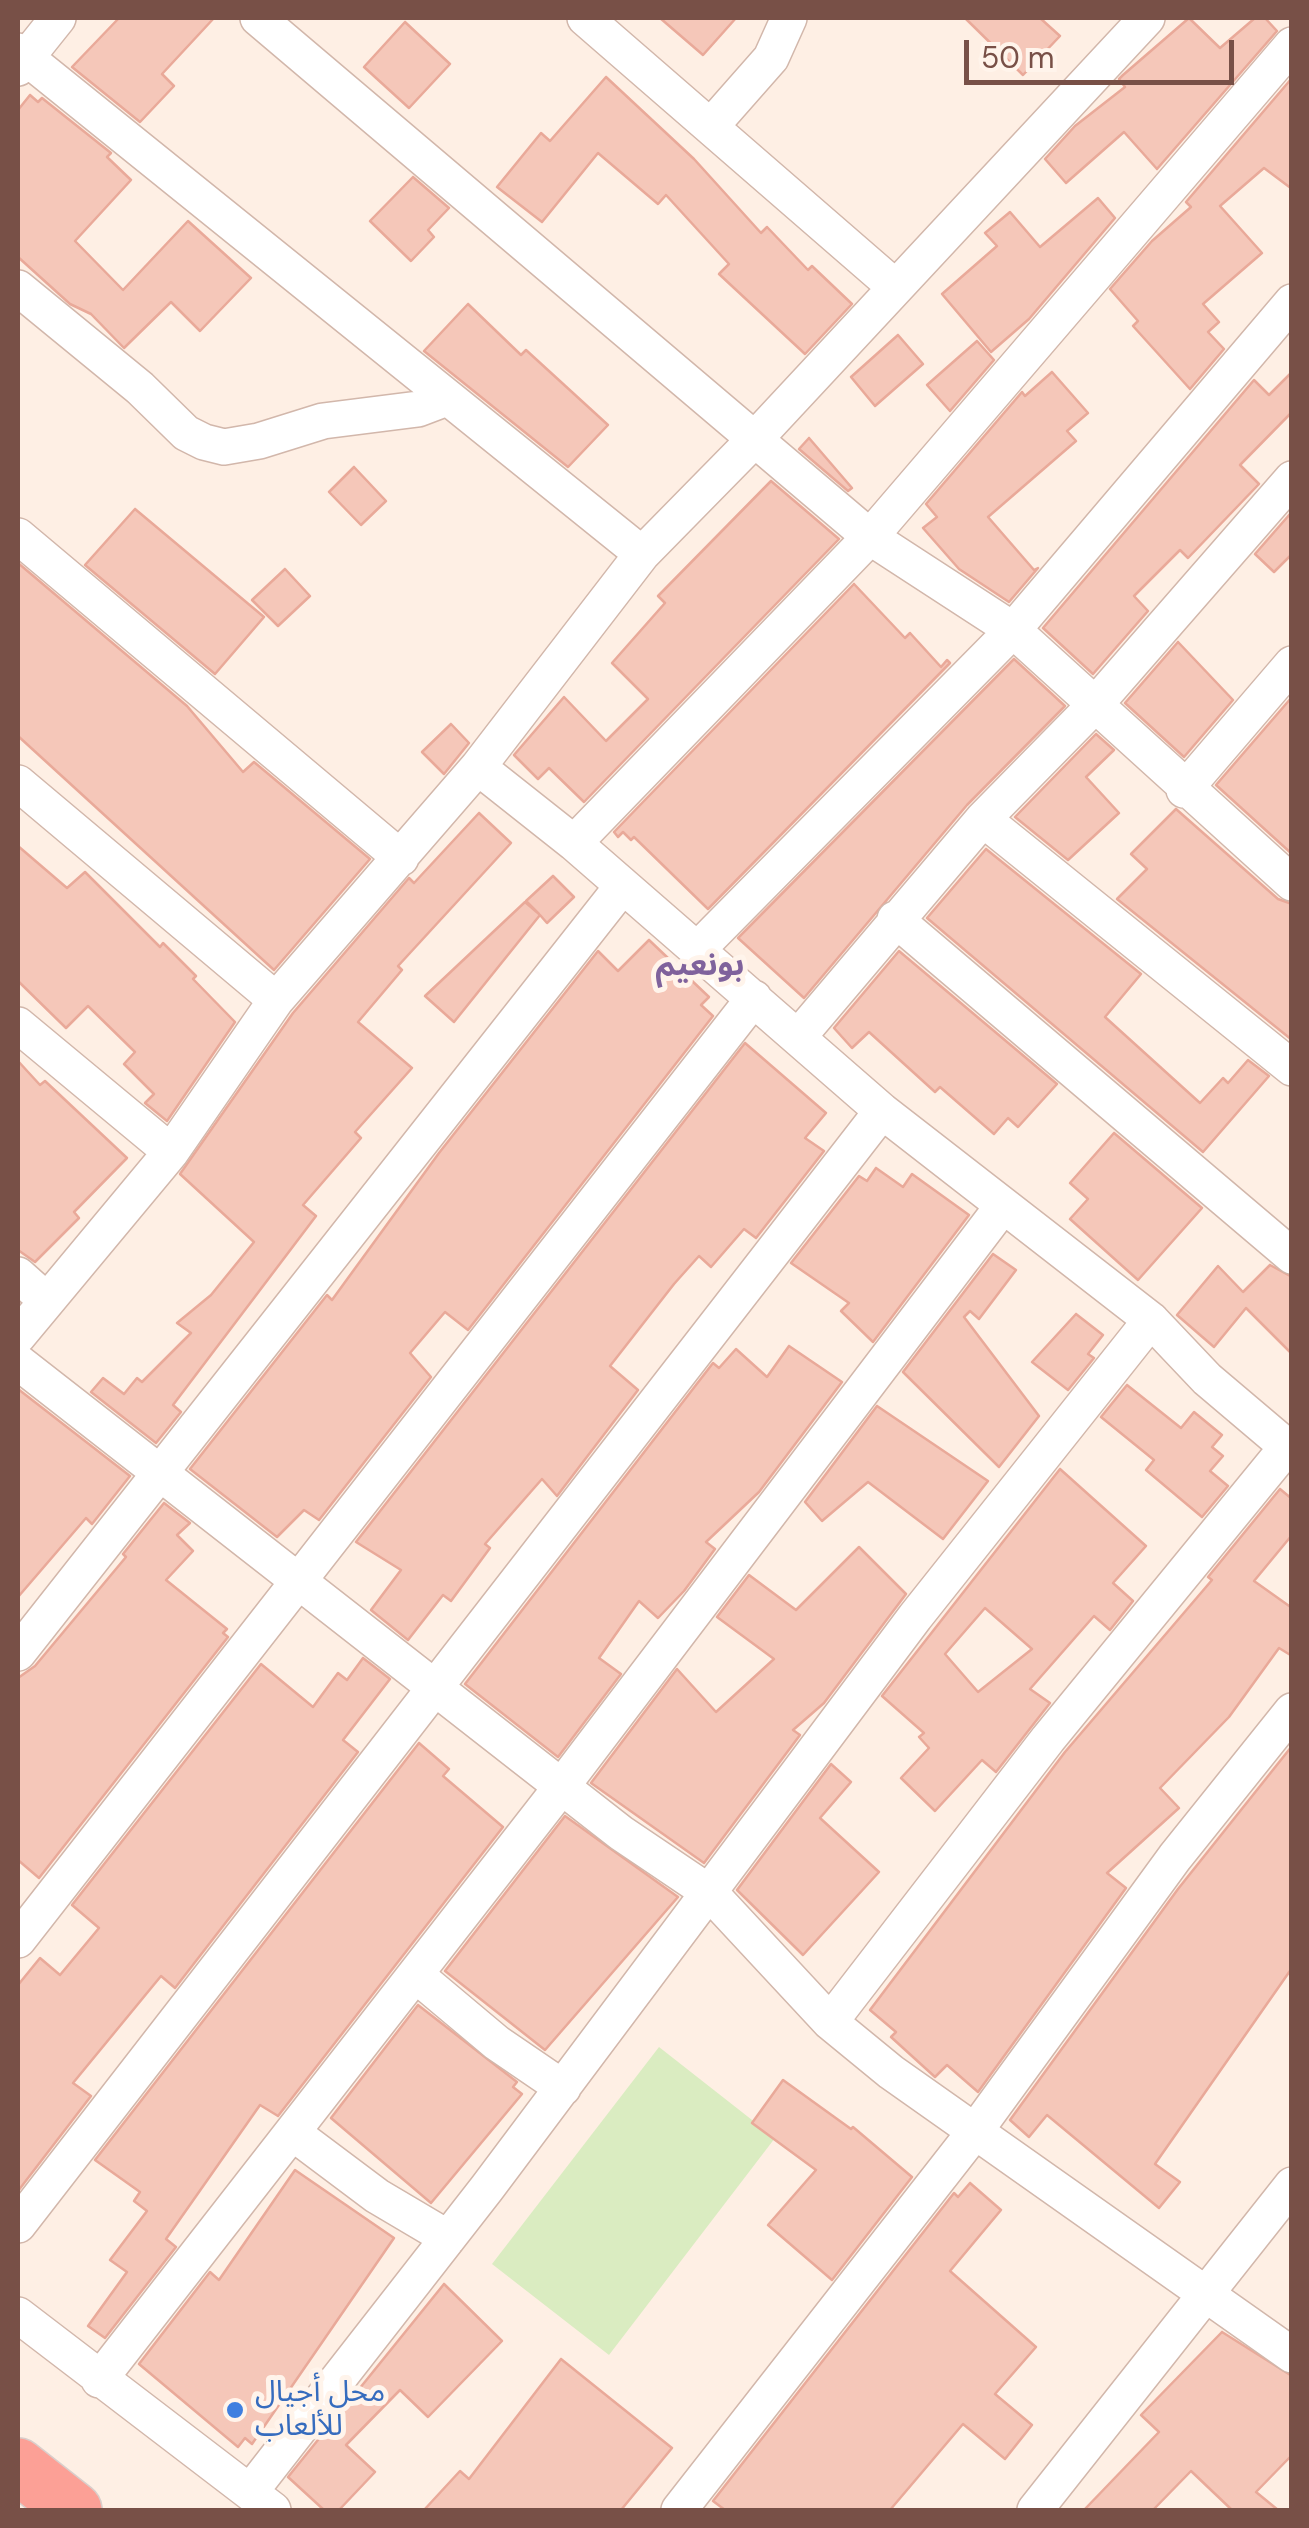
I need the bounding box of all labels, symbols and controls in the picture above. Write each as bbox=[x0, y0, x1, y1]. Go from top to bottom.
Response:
scale bar bbox=[969, 20, 1239, 82]
text: 50 m bbox=[981, 38, 1055, 77]
district label: بونعيم bbox=[656, 948, 744, 986]
place label: محل أجيال للألعاب bbox=[255, 2375, 385, 2446]
marker: محل أجيال للألعاب bbox=[224, 2399, 246, 2421]

